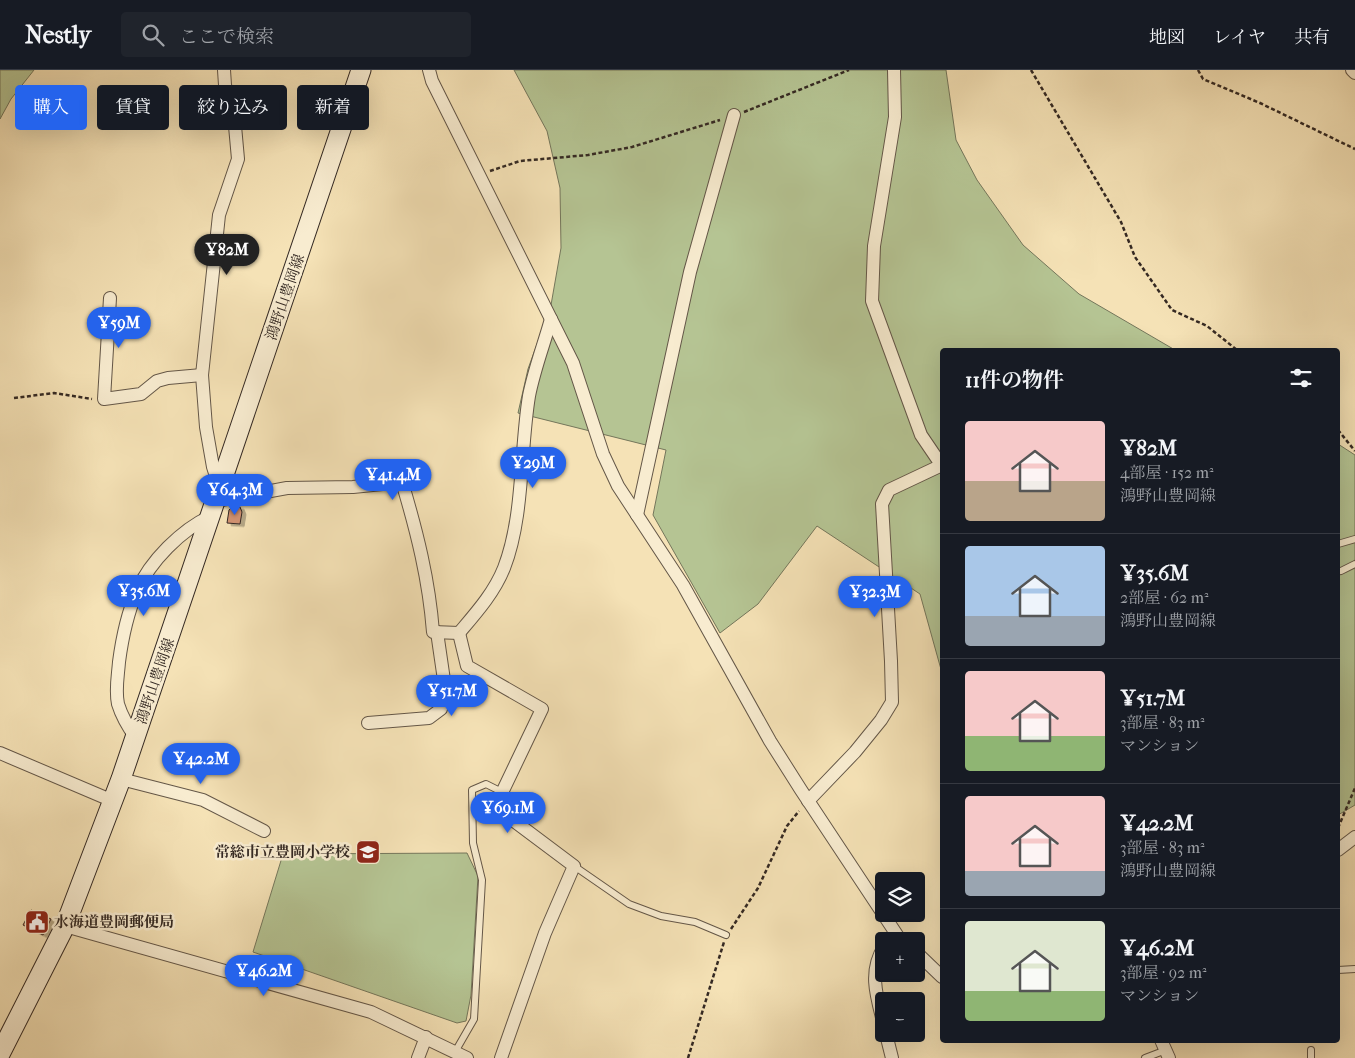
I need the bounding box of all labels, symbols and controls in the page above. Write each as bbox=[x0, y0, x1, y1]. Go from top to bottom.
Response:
search box bbox=[121, 12, 471, 57]
text: Nestly bbox=[25, 21, 91, 49]
icon: search bbox=[139, 21, 167, 49]
text: ここで検索 bbox=[179, 26, 274, 48]
text: 地図 bbox=[1149, 27, 1185, 48]
text: レイヤ bbox=[1213, 27, 1266, 48]
text: 共有 bbox=[1294, 27, 1330, 48]
chip: 購入 bbox=[15, 85, 87, 130]
chip: 賃貸 bbox=[97, 85, 169, 130]
chip: 絞り込み bbox=[179, 85, 287, 130]
chip: 新着 bbox=[297, 85, 369, 130]
pin: ¥82M bbox=[197, 234, 257, 276]
text: ¥82M bbox=[205, 240, 249, 259]
street label: 鴻野山豊岡線 bbox=[262, 252, 308, 342]
pin: ¥59M bbox=[89, 306, 149, 349]
text: ¥59M bbox=[98, 313, 140, 332]
icon: filters bbox=[1287, 364, 1315, 392]
text: 11件の物件 bbox=[965, 368, 1064, 392]
text: ¥82M bbox=[1120, 436, 1177, 460]
icon: home bbox=[1005, 441, 1065, 501]
pin: ¥29M bbox=[503, 446, 563, 489]
text: ¥29M bbox=[511, 453, 555, 472]
pin: ¥41.4M bbox=[352, 458, 434, 501]
text: 4部屋 · 152 m² bbox=[1120, 463, 1214, 482]
text: ¥41.4M bbox=[365, 465, 421, 484]
pin: ¥64.3M bbox=[194, 474, 276, 516]
text: ¥64.3M bbox=[207, 480, 263, 499]
text: 鴻野山豊岡線 bbox=[1120, 486, 1216, 505]
text: ¥35.6M bbox=[1120, 561, 1189, 585]
icon: home bbox=[1005, 566, 1065, 626]
pin: ¥35.6M bbox=[103, 574, 185, 617]
pin: ¥32.3M bbox=[834, 576, 916, 618]
text: ¥35.6M bbox=[118, 581, 170, 600]
text: ¥32.3M bbox=[849, 582, 901, 601]
text: 2部屋 · 62 m² bbox=[1120, 588, 1208, 607]
text: 鴻野山豊岡線 bbox=[1120, 611, 1216, 630]
street label: 鴻野山豊岡線 bbox=[132, 636, 178, 726]
pin: ¥51.7M bbox=[411, 674, 493, 717]
text: ¥51.7M bbox=[427, 681, 477, 700]
text: ¥51.7M bbox=[1120, 686, 1185, 710]
icon: home bbox=[1005, 691, 1065, 751]
text: 3部屋 · 83 m² bbox=[1120, 713, 1205, 732]
text: マンション bbox=[1120, 736, 1199, 755]
pin: ¥42.2M bbox=[160, 742, 242, 785]
text: ¥42.2M bbox=[173, 749, 229, 768]
pin: ¥69.1M bbox=[467, 792, 549, 834]
text: ¥69.1M bbox=[482, 798, 534, 817]
text: ¥42.2M bbox=[1120, 811, 1194, 835]
icon: home bbox=[1005, 816, 1065, 876]
text: 3部屋 · 83 m² bbox=[1120, 838, 1205, 857]
school or university icon: 常総市立豊岡小学校 bbox=[355, 839, 381, 865]
place label: 常総市立豊岡小学校 bbox=[215, 843, 350, 861]
text: 鴻野山豊岡線 bbox=[1120, 861, 1216, 880]
map controls bbox=[875, 872, 925, 1042]
button: layers bbox=[875, 872, 925, 922]
public building icon: 水海道豊岡郵便局 bbox=[24, 909, 50, 935]
place label: 水海道豊岡郵便局 bbox=[54, 913, 174, 931]
button: + bbox=[875, 932, 925, 982]
text: ¥46.2M bbox=[1120, 936, 1194, 960]
icon: home bbox=[1005, 941, 1065, 1001]
pin: ¥46.2M bbox=[223, 954, 305, 997]
text: ¥46.2M bbox=[236, 961, 292, 980]
text: 3部屋 · 92 m² bbox=[1120, 963, 1207, 982]
text: マンション bbox=[1120, 986, 1199, 1005]
button: − bbox=[875, 992, 925, 1042]

